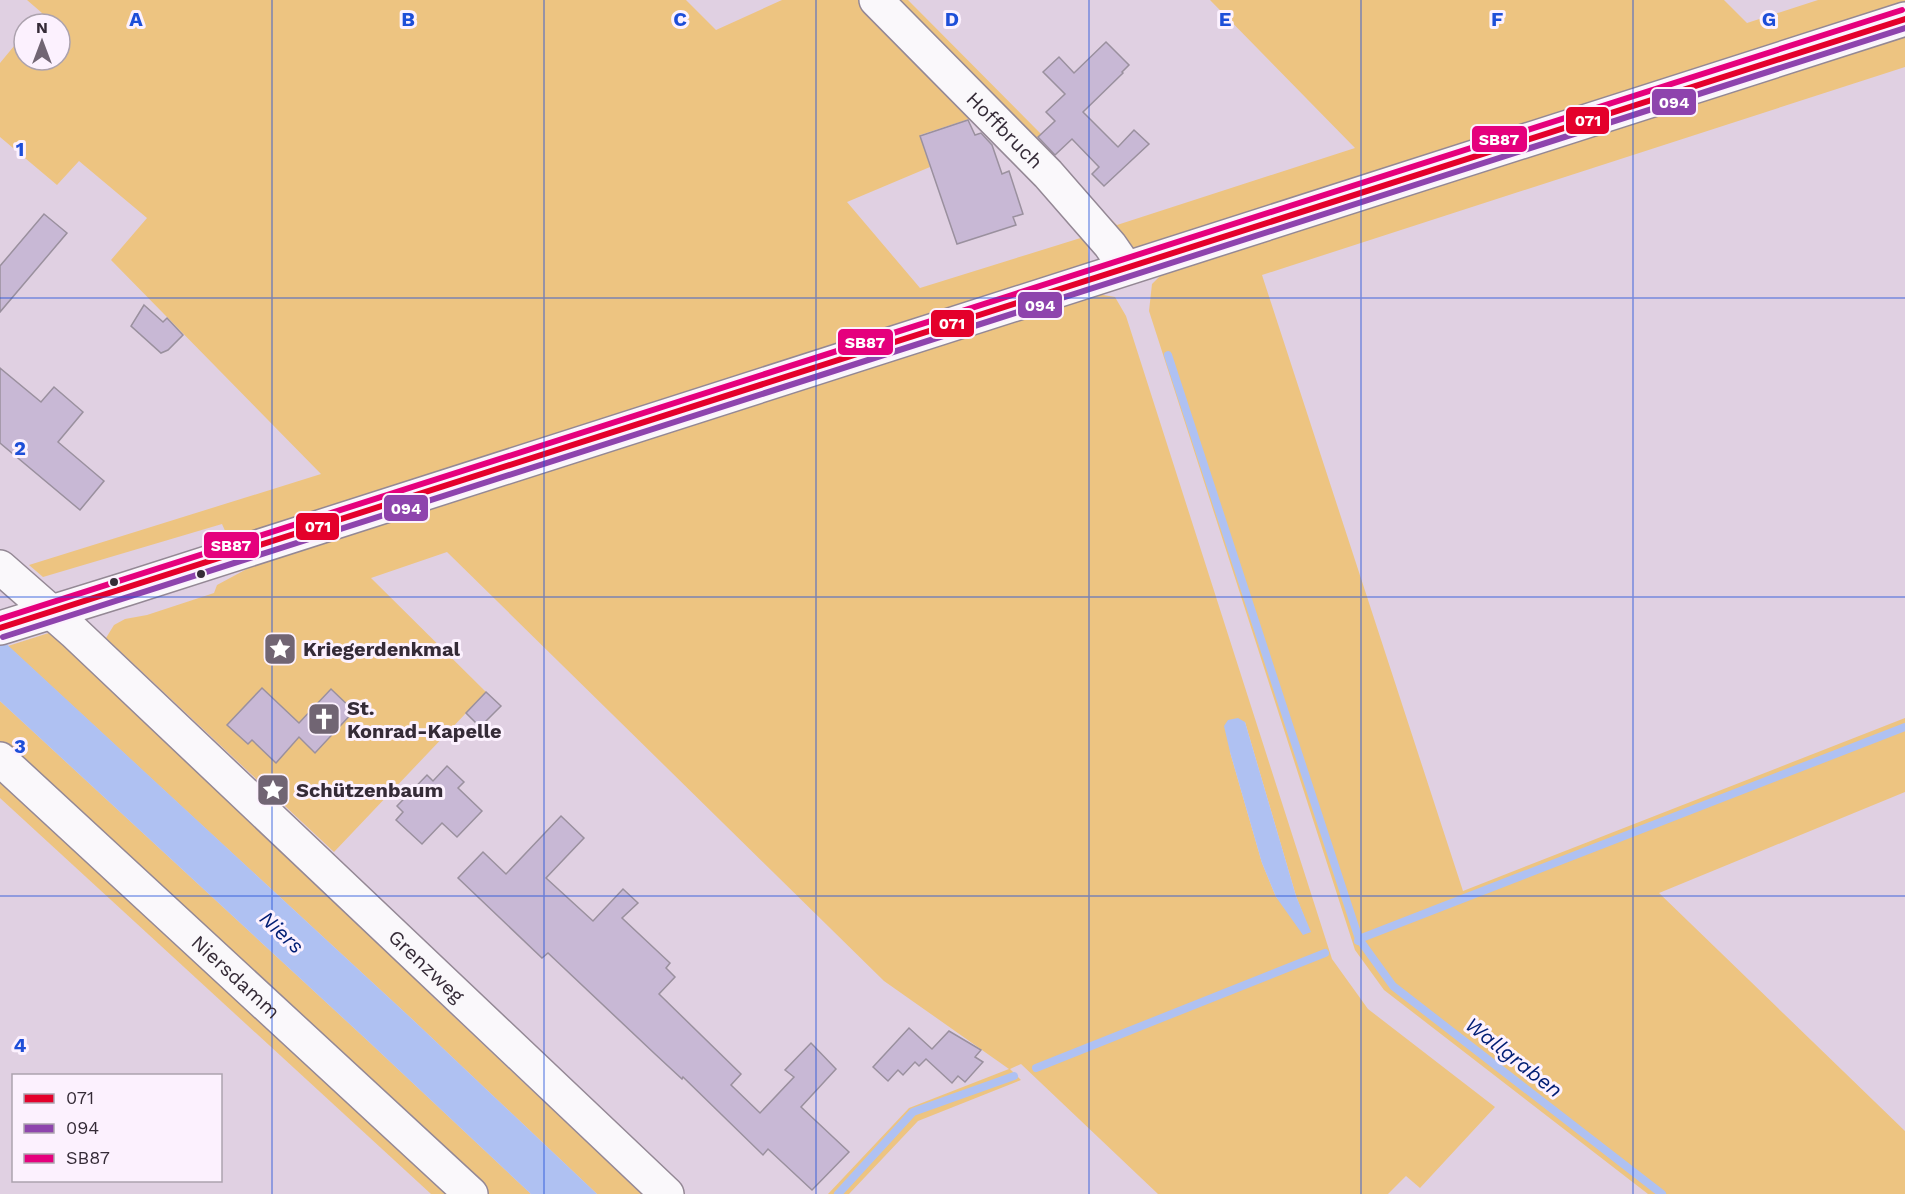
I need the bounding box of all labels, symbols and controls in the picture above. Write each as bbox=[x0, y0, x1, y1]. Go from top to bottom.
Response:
text: A bbox=[129, 7, 143, 31]
text: B bbox=[401, 7, 415, 31]
text: C bbox=[673, 7, 687, 31]
text: D bbox=[945, 7, 959, 31]
text: E bbox=[1219, 7, 1231, 31]
text: F bbox=[1491, 7, 1503, 31]
text: G bbox=[1762, 7, 1776, 31]
north arrow bbox=[12, 12, 72, 72]
text: N bbox=[36, 18, 48, 37]
street label: Hoffbruch bbox=[961, 87, 1048, 174]
line badge: 094 bbox=[1651, 88, 1697, 116]
text: 094 bbox=[1659, 93, 1689, 112]
line badge: 071 bbox=[1565, 106, 1610, 135]
text: 071 bbox=[1575, 111, 1601, 130]
line badge: SB87 bbox=[1471, 125, 1528, 153]
text: SB87 bbox=[1479, 130, 1520, 149]
text: 1 bbox=[16, 137, 24, 161]
line badge: 094 bbox=[1017, 291, 1063, 319]
text: 094 bbox=[1025, 296, 1055, 315]
line badge: 071 bbox=[930, 309, 975, 338]
text: 071 bbox=[939, 314, 965, 333]
line badge: SB87 bbox=[837, 328, 894, 356]
text: SB87 bbox=[845, 333, 886, 352]
text: 2 bbox=[14, 436, 26, 460]
line badge: 094 bbox=[383, 494, 429, 522]
text: 094 bbox=[391, 499, 421, 518]
line badge: 071 bbox=[295, 512, 340, 541]
text: 071 bbox=[305, 517, 331, 536]
line badge: SB87 bbox=[203, 531, 260, 559]
text: SB87 bbox=[211, 536, 252, 555]
unlabelled marker bbox=[195, 568, 207, 580]
unlabelled marker bbox=[108, 576, 120, 588]
place icon: Kriegerdenkmal bbox=[262, 631, 298, 667]
place label: Kriegerdenkmal bbox=[303, 637, 460, 661]
place label: St. Konrad-Kapelle bbox=[347, 696, 502, 743]
church icon: St. Konrad-Kapelle bbox=[306, 701, 342, 737]
text: 3 bbox=[14, 734, 26, 758]
place icon: Schützenbaum bbox=[255, 772, 291, 808]
place label: Schützenbaum bbox=[296, 778, 443, 802]
water label: Niers bbox=[255, 905, 309, 959]
street label: Grenzweg bbox=[383, 924, 470, 1008]
street label: Niersdamm bbox=[187, 930, 285, 1024]
water label: Wallgraben bbox=[1461, 1011, 1567, 1103]
text: 4 bbox=[14, 1033, 27, 1057]
legend bbox=[12, 1074, 222, 1182]
text: 071 bbox=[66, 1087, 94, 1108]
text: 094 bbox=[66, 1117, 99, 1138]
text: SB87 bbox=[66, 1147, 110, 1168]

